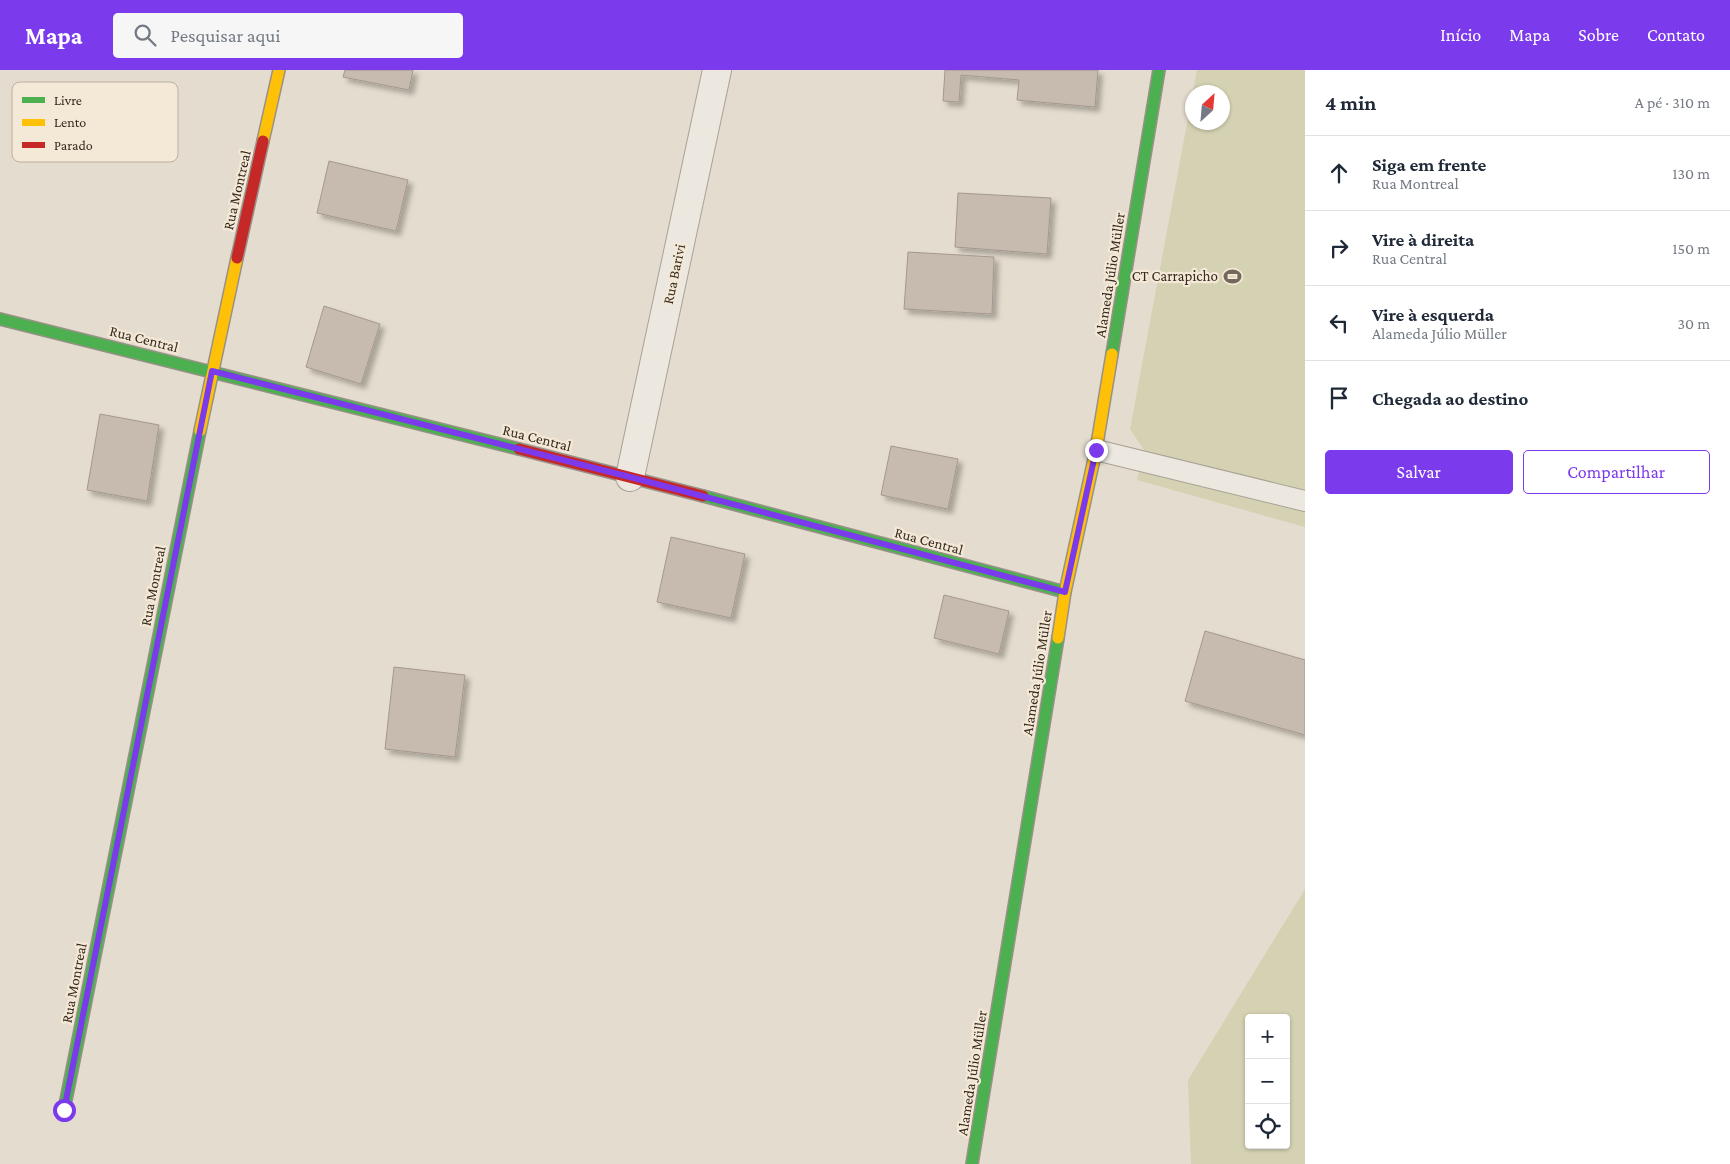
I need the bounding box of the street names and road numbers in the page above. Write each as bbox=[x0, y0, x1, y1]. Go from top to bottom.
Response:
street label: Rua Montreal bbox=[220, 149, 254, 231]
street label: Alameda Júlio Müller bbox=[1092, 211, 1129, 339]
street label: Rua Barivi bbox=[660, 242, 688, 306]
street label: Rua Central bbox=[108, 323, 180, 355]
street label: Rua Central bbox=[501, 422, 573, 454]
street label: Rua Central bbox=[893, 524, 965, 558]
street label: Rua Montreal bbox=[137, 545, 169, 627]
street label: Alameda Júlio Müller bbox=[1019, 609, 1056, 737]
street label: Rua Montreal bbox=[58, 942, 90, 1024]
street label: Alameda Júlio Müller bbox=[954, 1009, 991, 1137]

